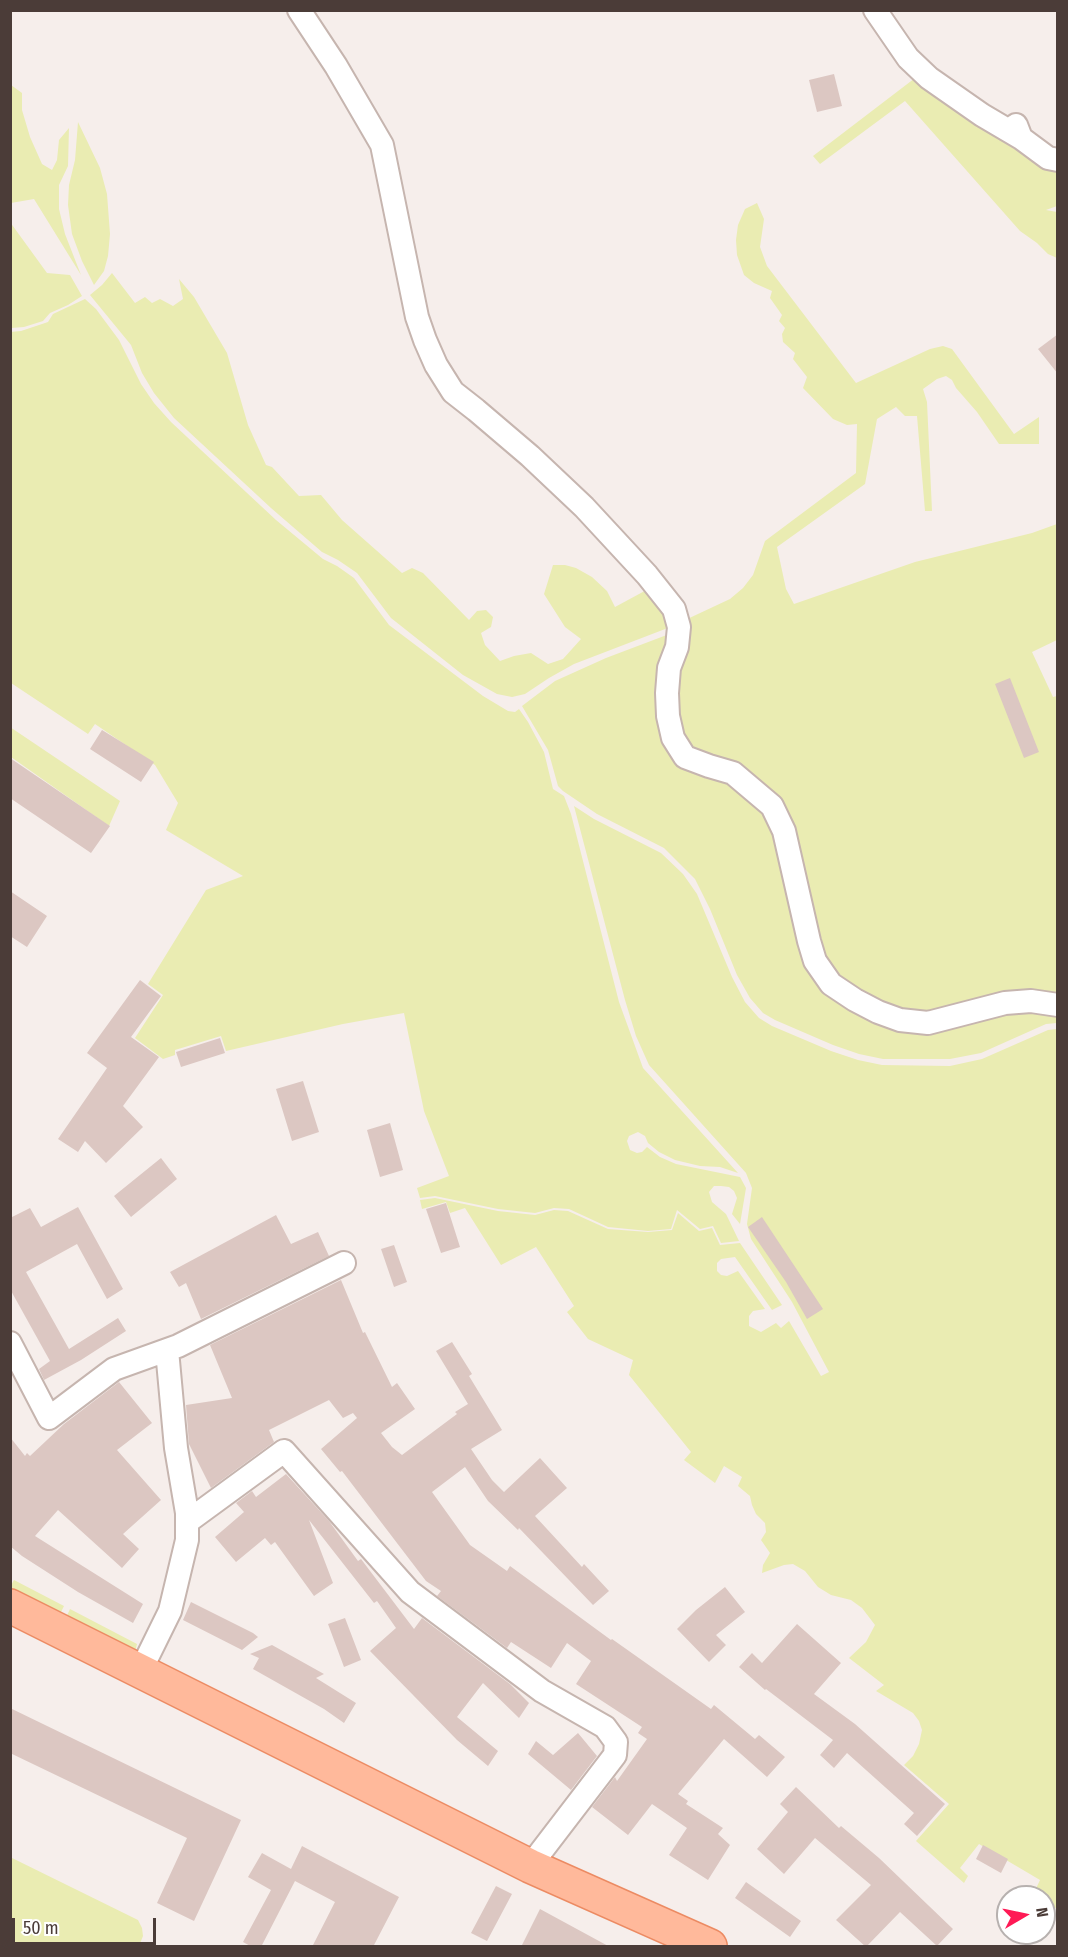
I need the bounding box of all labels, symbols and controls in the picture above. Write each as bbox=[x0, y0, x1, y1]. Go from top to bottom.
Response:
north arrow bbox=[996, 1885, 1056, 1945]
scale bar bbox=[15, 1906, 159, 1944]
text: N bbox=[1032, 1906, 1052, 1919]
text: 50 m bbox=[23, 1917, 59, 1939]

